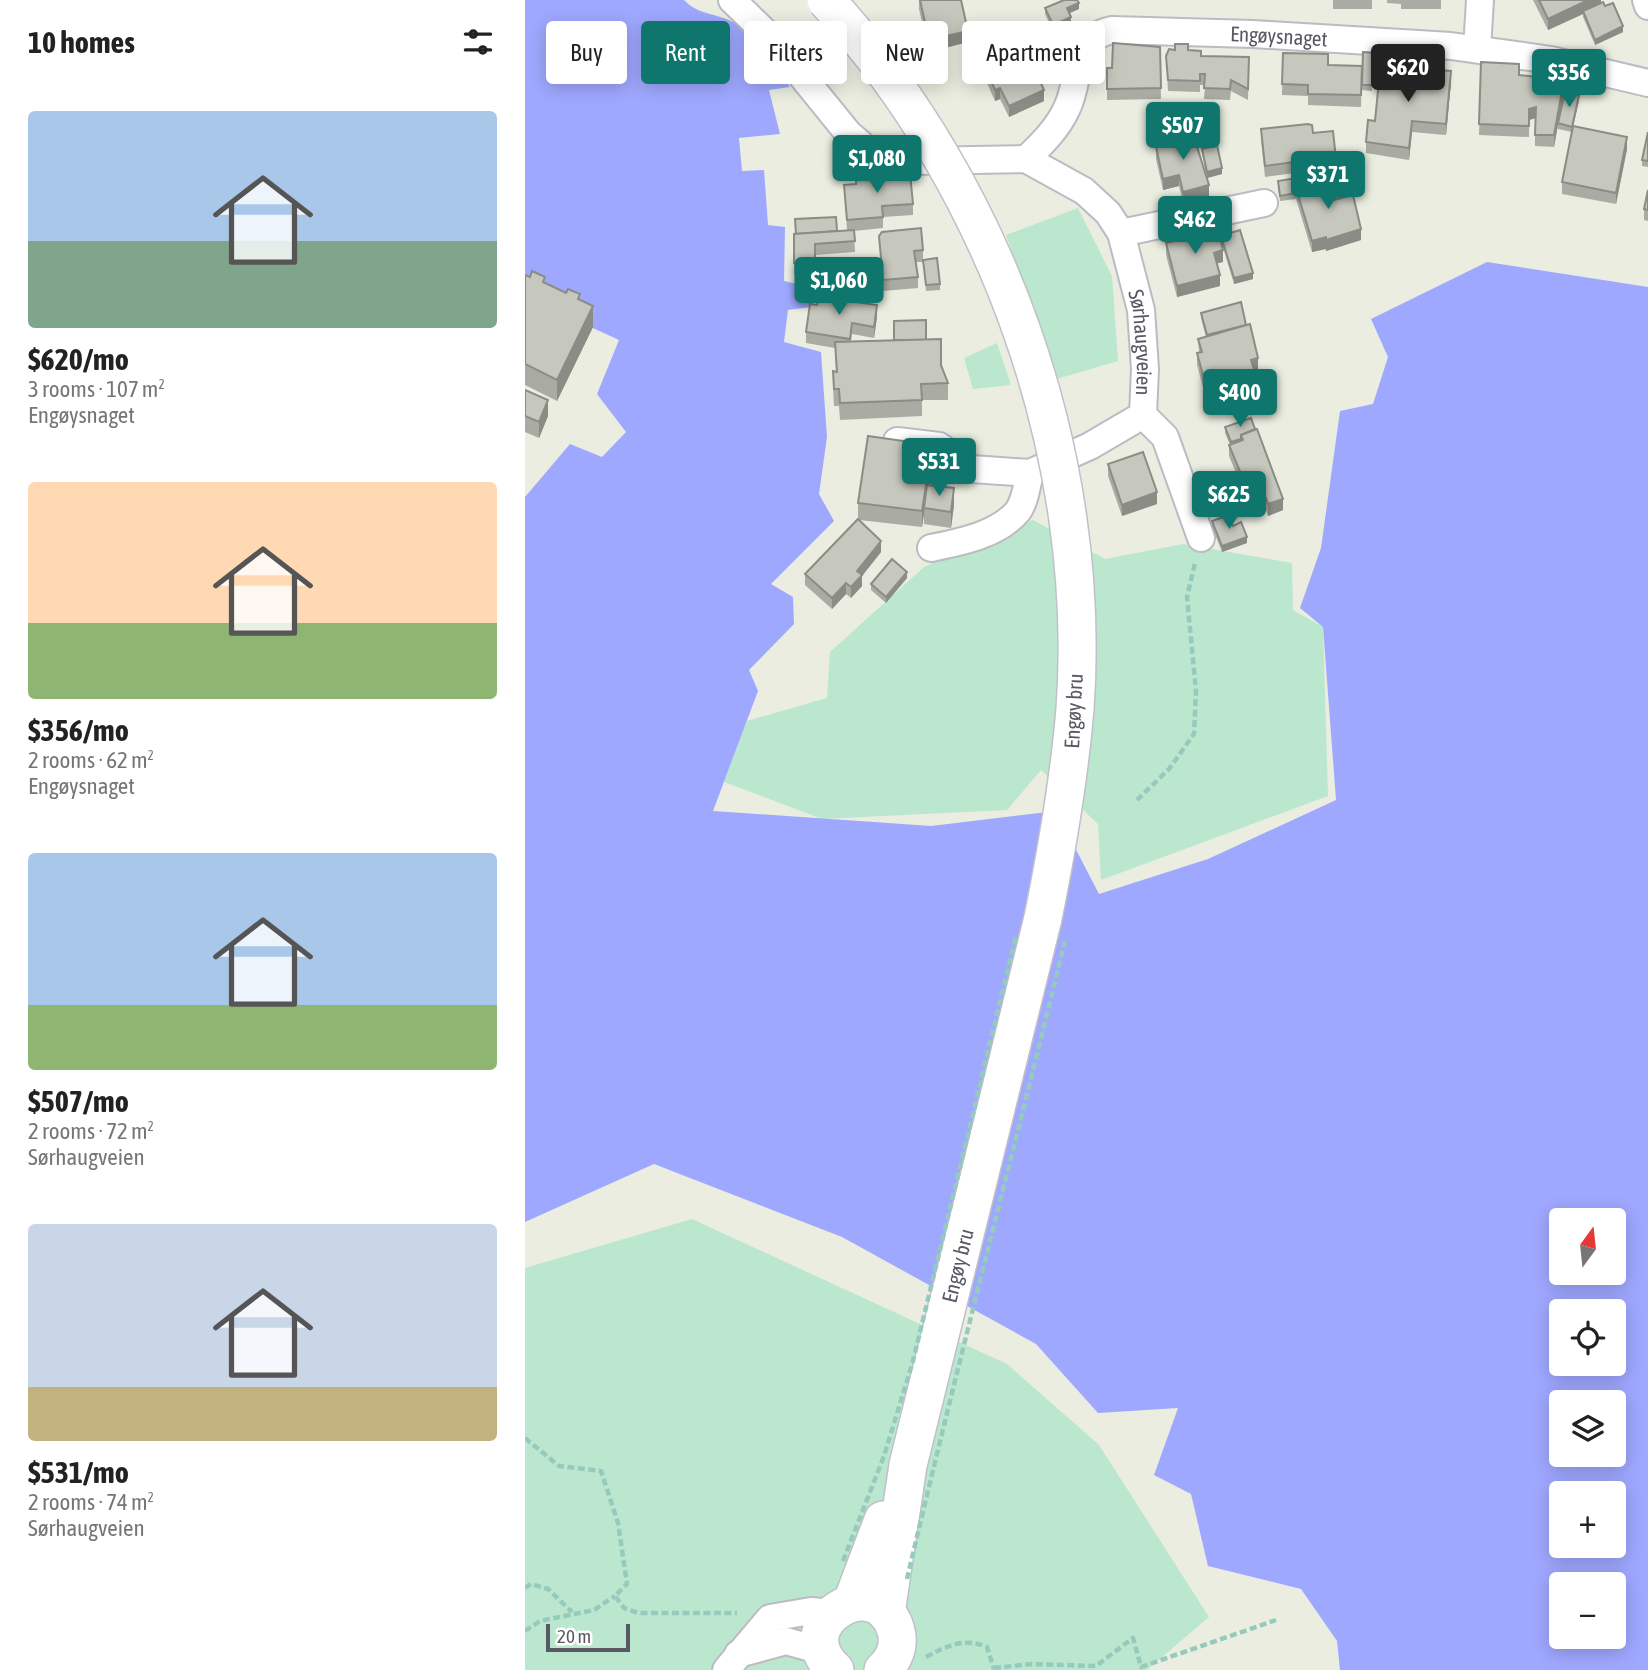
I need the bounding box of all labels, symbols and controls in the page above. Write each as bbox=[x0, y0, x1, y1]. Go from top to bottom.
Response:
chip: Buy bbox=[546, 21, 627, 84]
chip: Rent bbox=[641, 21, 730, 84]
chip: Filters bbox=[744, 21, 847, 84]
chip: New bbox=[861, 21, 948, 84]
chip: Apartment bbox=[962, 21, 1105, 84]
street label: Engøysnaget bbox=[1230, 21, 1328, 51]
icon: filters bbox=[459, 23, 497, 61]
text: 10 homes bbox=[28, 25, 135, 59]
pin: $620 bbox=[1367, 44, 1449, 104]
pin: $356 bbox=[1528, 50, 1610, 109]
text: $620 bbox=[1387, 54, 1429, 80]
text: $356 bbox=[1548, 59, 1590, 85]
pin: $507 bbox=[1142, 102, 1224, 162]
text: $507 bbox=[1162, 112, 1204, 138]
pin: $1,080 bbox=[820, 136, 934, 195]
text: $1,080 bbox=[849, 145, 906, 171]
pin: $371 bbox=[1287, 152, 1369, 211]
icon: home bbox=[200, 157, 326, 283]
text: $371 bbox=[1307, 161, 1349, 187]
pin: $462 bbox=[1154, 196, 1236, 256]
text: $462 bbox=[1174, 206, 1216, 232]
pin: $1,060 bbox=[782, 258, 896, 317]
text: $1,060 bbox=[811, 267, 868, 293]
street label: Sørhaugveien bbox=[1124, 287, 1157, 396]
text: $620/mo bbox=[28, 342, 129, 376]
pin: $400 bbox=[1199, 370, 1281, 429]
text: 3 rooms · 107 m² bbox=[28, 376, 165, 402]
text: $400 bbox=[1219, 379, 1261, 405]
text: Engøysnaget bbox=[28, 402, 135, 428]
pin: $531 bbox=[898, 438, 980, 498]
text: $531 bbox=[918, 448, 960, 474]
pin: $625 bbox=[1188, 472, 1270, 531]
text: $625 bbox=[1208, 481, 1250, 507]
icon: home bbox=[200, 528, 326, 654]
street label: Engøy bru bbox=[1059, 673, 1087, 749]
text: $356/mo bbox=[28, 713, 129, 747]
text: 2 rooms · 62 m² bbox=[28, 747, 154, 773]
text: Engøysnaget bbox=[28, 773, 135, 799]
icon: home bbox=[200, 899, 326, 1025]
text: $507/mo bbox=[28, 1084, 129, 1118]
text: 2 rooms · 72 m² bbox=[28, 1118, 154, 1144]
text: Sørhaugveien bbox=[28, 1144, 145, 1170]
north arrow bbox=[1549, 1208, 1626, 1284]
map controls bbox=[1549, 1208, 1626, 1649]
street label: Engøy bru bbox=[937, 1226, 978, 1305]
icon: home bbox=[200, 1270, 326, 1396]
button: locate bbox=[1549, 1299, 1626, 1376]
button: layers bbox=[1549, 1390, 1626, 1467]
text: $531/mo bbox=[28, 1455, 129, 1489]
button: + bbox=[1549, 1481, 1626, 1558]
text: 2 rooms · 74 m² bbox=[28, 1489, 154, 1515]
text: Sørhaugveien bbox=[28, 1515, 145, 1541]
button: − bbox=[1549, 1572, 1626, 1649]
scale bar bbox=[546, 1621, 630, 1653]
text: 20 m bbox=[557, 1625, 591, 1647]

